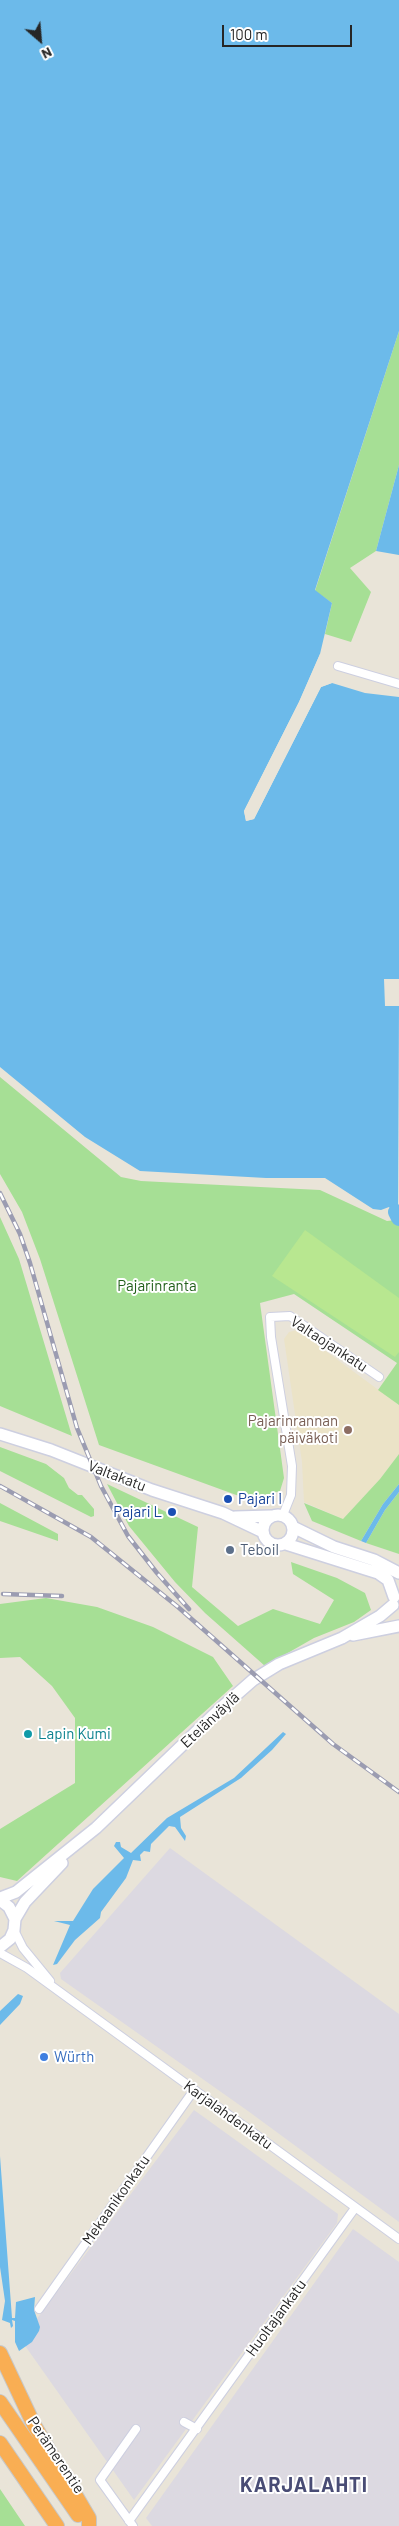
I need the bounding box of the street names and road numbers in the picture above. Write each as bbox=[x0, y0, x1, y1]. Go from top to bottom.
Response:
street label: Valtaojankatu bbox=[287, 1312, 371, 1376]
street label: Valtakatu bbox=[85, 1457, 149, 1495]
street label: Etelänväylä bbox=[177, 1688, 243, 1752]
street label: Karjalahdenkatu bbox=[180, 2077, 276, 2153]
street label: Mekaanikonkatu bbox=[78, 2152, 154, 2248]
street label: Huoltajankatu bbox=[242, 2276, 310, 2360]
street label: Perämerentie bbox=[24, 2413, 88, 2497]

